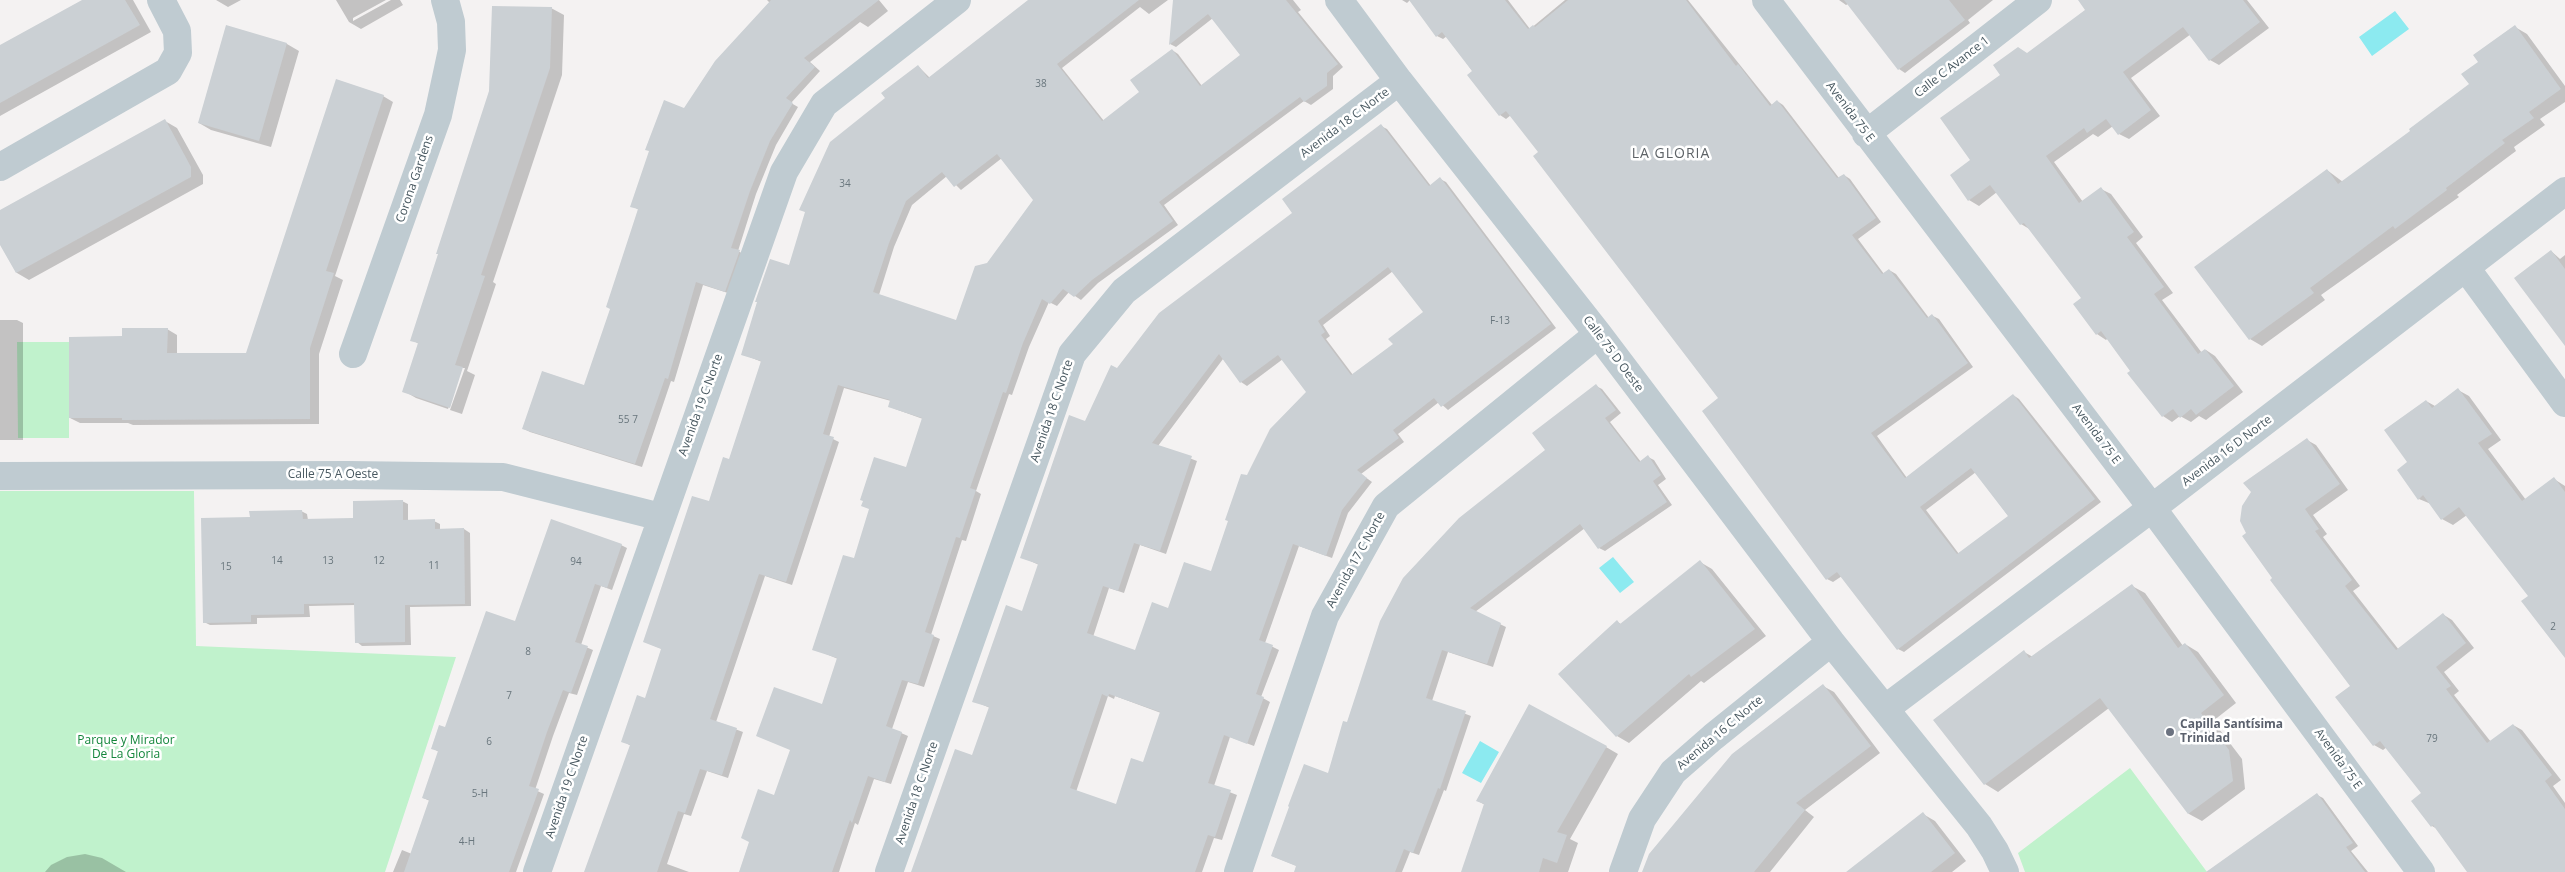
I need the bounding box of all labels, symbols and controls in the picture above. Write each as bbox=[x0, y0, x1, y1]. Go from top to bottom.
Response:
street label: Calle C Avance 1 bbox=[1912, 33, 1992, 101]
house number: 38 bbox=[1035, 78, 1047, 90]
street label: Avenida 75 E bbox=[1823, 79, 1877, 145]
street label: Avenida 18 C Norte bbox=[1298, 85, 1392, 161]
street label: Corona Gardens bbox=[393, 133, 437, 225]
district label: LA GLORIA bbox=[1631, 146, 1711, 162]
house number: 34 bbox=[839, 178, 851, 190]
street label: Calle 75 D Oeste bbox=[1580, 313, 1646, 395]
house number: F-13 bbox=[1490, 315, 1510, 327]
street label: Avenida 19 C Norte bbox=[676, 352, 726, 458]
street label: Avenida 18 C Norte bbox=[1028, 358, 1076, 464]
street label: Avenida 75 E bbox=[2069, 401, 2123, 467]
street label: Avenida 16 D Norte bbox=[2179, 413, 2275, 489]
house number: 55 7 bbox=[618, 414, 638, 426]
street label: Calle 75 A Oeste bbox=[288, 468, 378, 482]
street label: Avenida 17 C Norte bbox=[1324, 509, 1388, 611]
house number: 14 bbox=[271, 555, 283, 567]
house number: 13 bbox=[322, 555, 334, 567]
house number: 12 bbox=[373, 555, 385, 567]
house number: 94 bbox=[570, 556, 582, 568]
house number: 11 bbox=[428, 560, 440, 572]
house number: 15 bbox=[220, 561, 232, 573]
house number: 2 bbox=[2550, 621, 2556, 633]
house number: 8 bbox=[525, 646, 531, 658]
house number: 7 bbox=[506, 690, 512, 702]
street label: Avenida 16 C Norte bbox=[1674, 693, 1766, 773]
place label: Capilla Santísima Trinidad bbox=[2180, 718, 2283, 746]
marker: Capilla Santísima Trinidad bbox=[2164, 726, 2176, 738]
street label: Avenida 75 E bbox=[2311, 726, 2365, 792]
house number: 79 bbox=[2426, 733, 2438, 745]
park label: Parque y Mirador De La Gloria bbox=[77, 734, 175, 762]
street label: Avenida 19 C Norte bbox=[543, 734, 591, 840]
house number: 6 bbox=[486, 736, 492, 748]
street label: Avenida 18 C Norte bbox=[893, 740, 941, 846]
house number: 5-H bbox=[472, 788, 488, 800]
house number: 4-H bbox=[459, 836, 475, 848]

